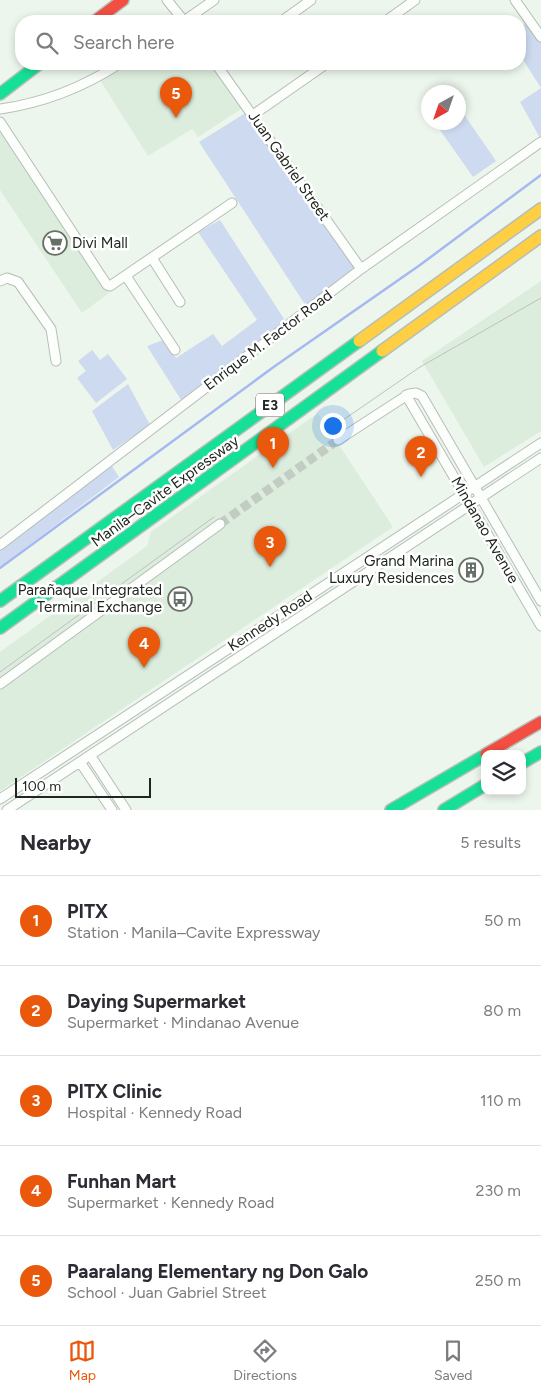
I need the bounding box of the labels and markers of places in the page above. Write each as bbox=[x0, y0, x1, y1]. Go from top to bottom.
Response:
pin: 5 bbox=[160, 77, 192, 118]
supermarket icon: Divi Mall bbox=[42, 230, 68, 256]
place label: Divi Mall bbox=[72, 234, 128, 252]
pin: 1 bbox=[257, 427, 289, 468]
pin: 2 bbox=[405, 436, 437, 477]
pin: 3 bbox=[254, 526, 286, 567]
place label: Grand Marina Luxury Residences bbox=[329, 552, 454, 587]
building icon: Grand Marina Luxury Residences bbox=[458, 557, 484, 583]
place label: Parañaque Integrated Terminal Exchange bbox=[18, 581, 162, 616]
bus stop icon: Parañaque Integrated Terminal Exchange bbox=[167, 586, 193, 612]
pin: 4 bbox=[128, 627, 160, 668]

